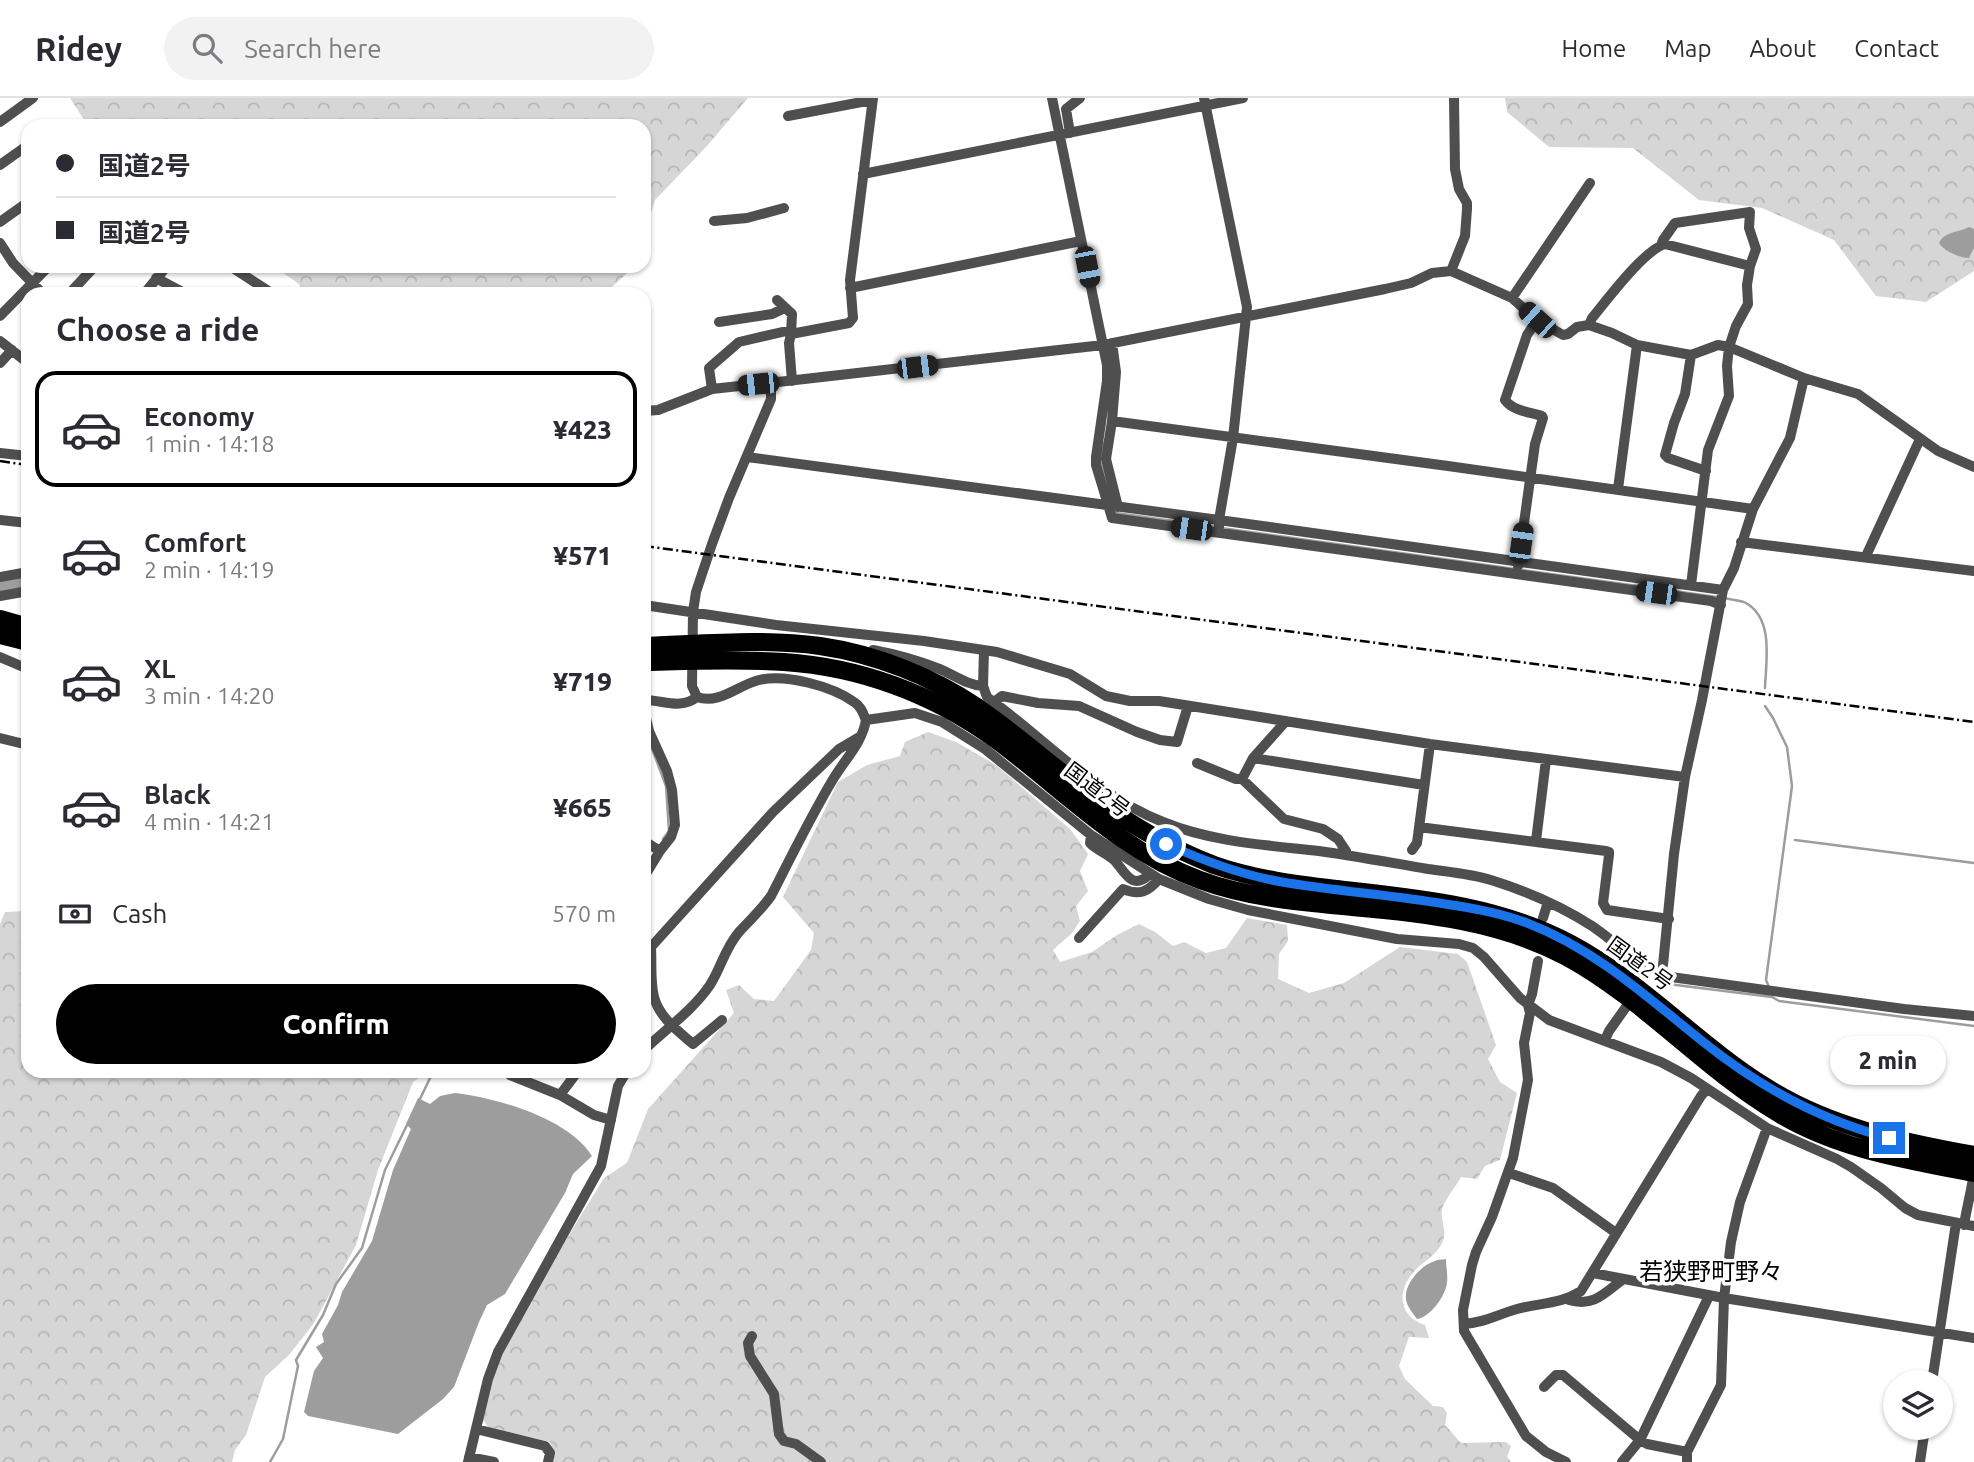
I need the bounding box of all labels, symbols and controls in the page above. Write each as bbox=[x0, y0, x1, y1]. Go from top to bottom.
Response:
search box bbox=[164, 17, 654, 80]
icon: search bbox=[188, 29, 226, 67]
text: Ridey bbox=[35, 30, 122, 67]
text: Search here bbox=[244, 34, 382, 63]
text: Home bbox=[1561, 35, 1626, 62]
text: Map bbox=[1664, 35, 1711, 62]
text: About bbox=[1749, 35, 1816, 62]
text: Contact bbox=[1854, 35, 1939, 62]
text: 国道2号 bbox=[98, 151, 191, 180]
text: 国道2号 bbox=[98, 218, 191, 247]
car bbox=[1073, 244, 1102, 290]
car bbox=[1515, 298, 1560, 342]
text: Choose a ride bbox=[56, 311, 259, 347]
car bbox=[895, 354, 940, 380]
car bbox=[737, 371, 780, 397]
icon: car bbox=[60, 398, 123, 461]
text: Economy bbox=[144, 402, 254, 431]
text: ¥423 bbox=[553, 415, 612, 444]
text: 1 min · 14:18 bbox=[144, 431, 275, 456]
car bbox=[1169, 516, 1214, 542]
car bbox=[1508, 521, 1535, 565]
icon: car bbox=[60, 524, 123, 587]
text: Comfort bbox=[144, 528, 247, 557]
text: ¥571 bbox=[553, 541, 612, 570]
text: 2 min · 14:19 bbox=[144, 557, 275, 582]
car bbox=[1634, 580, 1679, 606]
icon: car bbox=[60, 650, 123, 713]
text: XL bbox=[144, 654, 175, 683]
text: ¥719 bbox=[553, 667, 612, 696]
text: 3 min · 14:20 bbox=[144, 683, 275, 708]
street label: 国道2号 bbox=[1060, 757, 1135, 821]
icon: car bbox=[60, 776, 123, 839]
text: Black bbox=[144, 780, 211, 809]
text: ¥665 bbox=[553, 793, 612, 822]
text: 4 min · 14:21 bbox=[144, 809, 275, 834]
route start bbox=[1150, 828, 1182, 860]
icon: cash bbox=[56, 895, 94, 933]
text: Cash bbox=[112, 899, 167, 928]
text: 570 m bbox=[552, 901, 616, 926]
street label: 国道2号 bbox=[1603, 931, 1678, 995]
button: Confirm bbox=[56, 984, 616, 1064]
callout: 2 min bbox=[1831, 1037, 1947, 1086]
text: 2 min bbox=[1859, 1048, 1917, 1073]
route end bbox=[1873, 1122, 1905, 1154]
district label: 若狭野町野々 bbox=[1639, 1258, 1783, 1285]
map controls bbox=[1883, 1370, 1953, 1440]
button: layers bbox=[1883, 1370, 1953, 1440]

